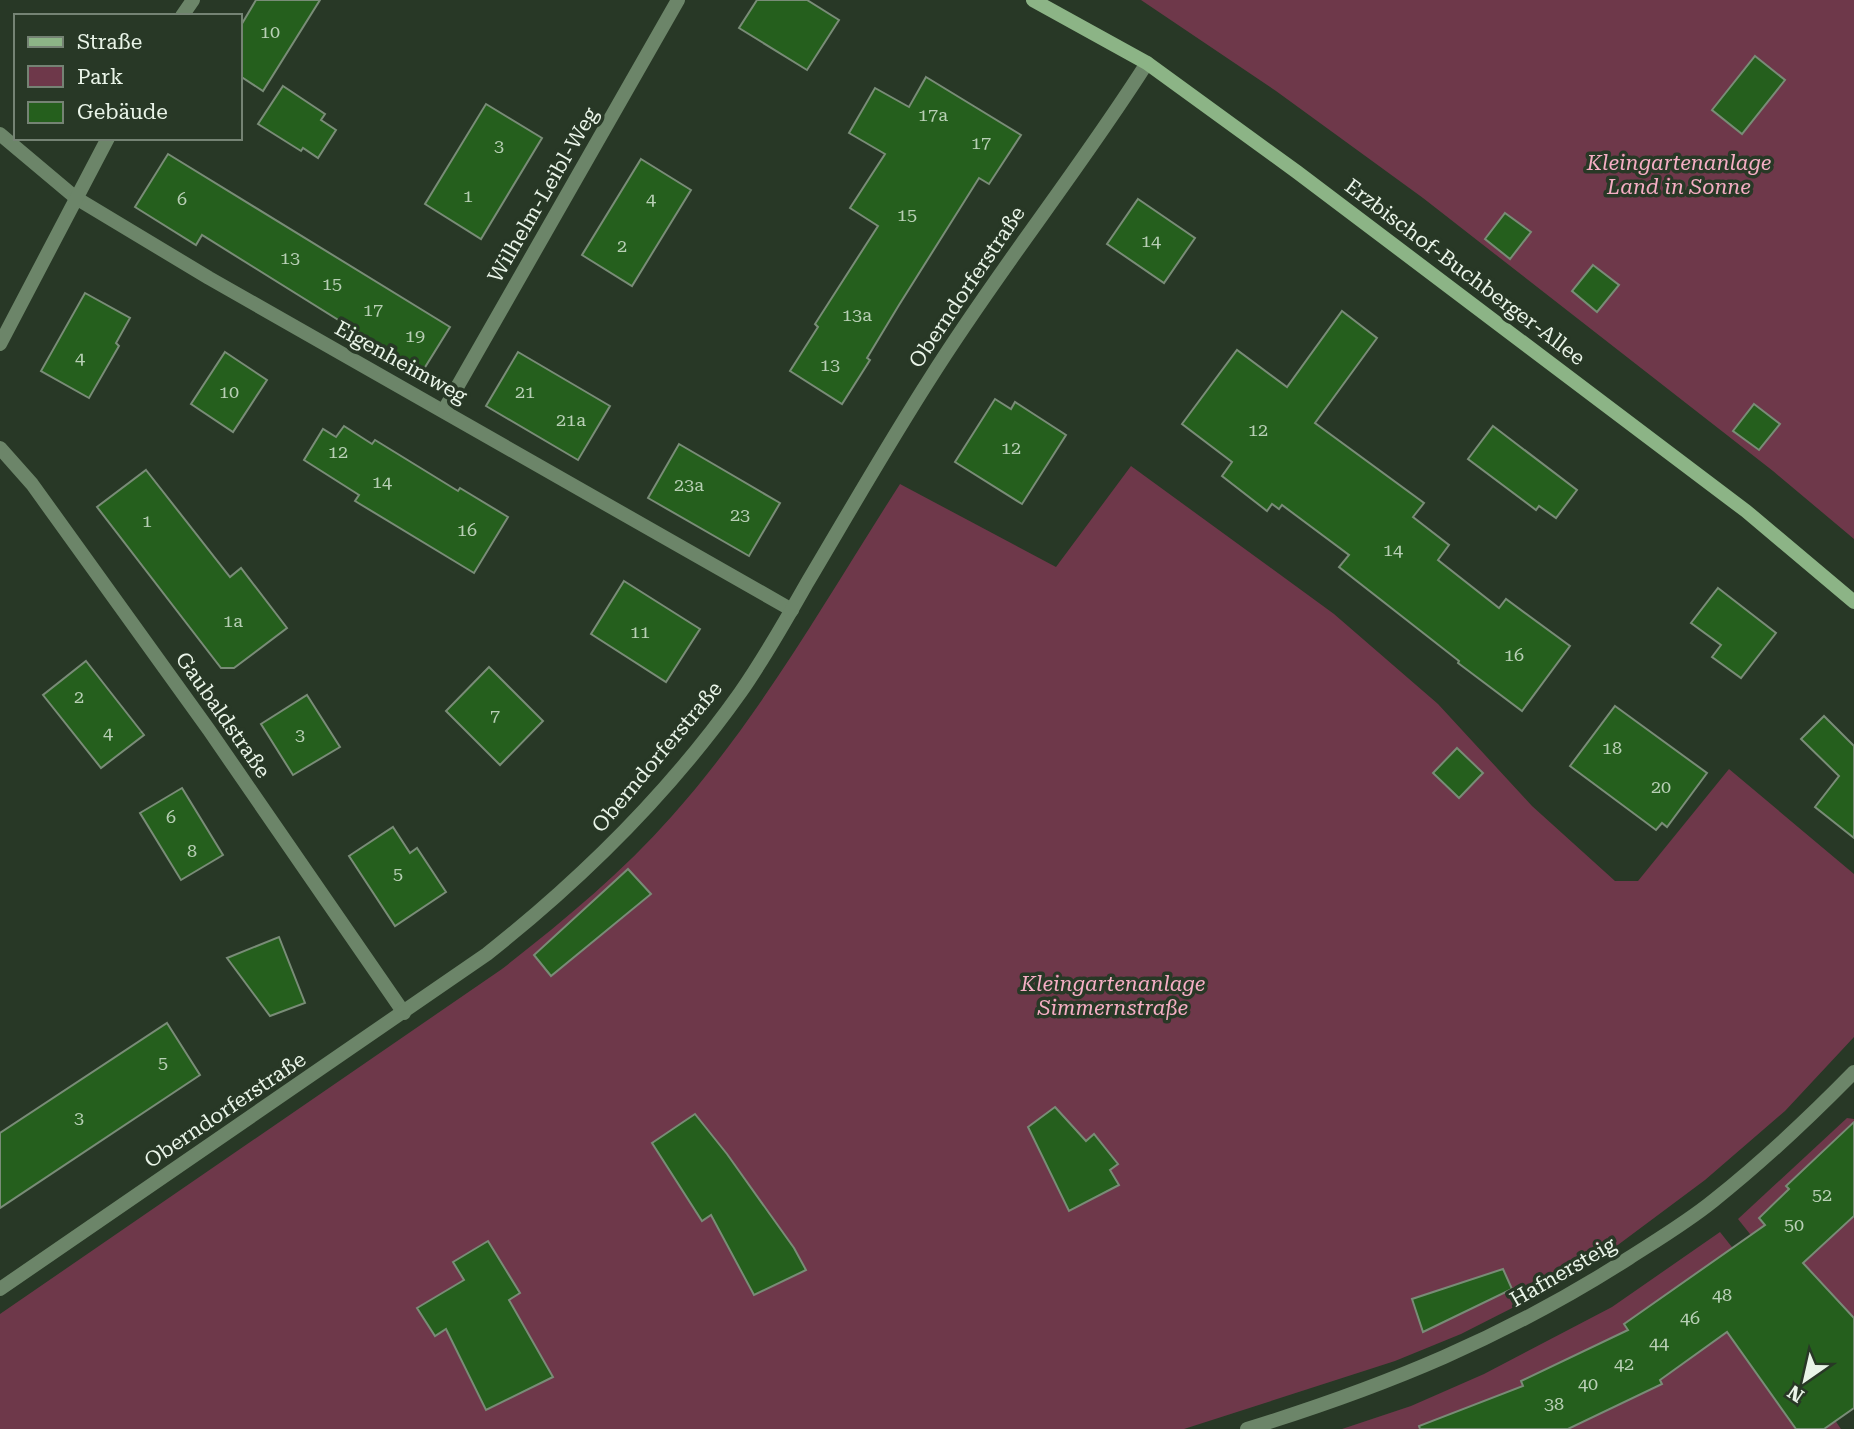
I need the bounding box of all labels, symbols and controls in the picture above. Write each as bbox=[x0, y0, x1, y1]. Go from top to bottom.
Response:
legend bbox=[14, 14, 242, 140]
house number: 10 bbox=[260, 21, 280, 42]
text: Straße bbox=[77, 30, 142, 54]
text: Park bbox=[77, 65, 123, 89]
text: Gebäude bbox=[77, 100, 168, 124]
street label: Wilhelm-Leibl-Weg bbox=[483, 103, 603, 287]
house number: 17a bbox=[918, 104, 948, 125]
house number: 17 bbox=[971, 132, 991, 153]
house number: 3 bbox=[494, 135, 504, 156]
park label: Kleingartenanlage Land in Sonne bbox=[1586, 151, 1771, 199]
street label: Erzbischof-Buchberger-Allee bbox=[1340, 174, 1590, 370]
house number: 1 bbox=[463, 185, 473, 206]
house number: 6 bbox=[177, 188, 187, 209]
house number: 4 bbox=[646, 188, 656, 209]
street label: Oberndorferstraße bbox=[904, 202, 1030, 372]
house number: 15 bbox=[897, 204, 917, 225]
house number: 14 bbox=[1141, 230, 1161, 251]
house number: 2 bbox=[617, 235, 627, 256]
house number: 13 bbox=[280, 247, 300, 268]
house number: 15 bbox=[322, 273, 342, 294]
house number: 17 bbox=[363, 299, 383, 320]
house number: 13a bbox=[842, 304, 872, 325]
street label: Eigenheimweg bbox=[331, 316, 471, 408]
house number: 19 bbox=[405, 325, 425, 346]
house number: 4 bbox=[75, 347, 85, 368]
house number: 13 bbox=[820, 354, 840, 375]
house number: 10 bbox=[219, 381, 239, 402]
house number: 21 bbox=[515, 381, 535, 402]
house number: 21a bbox=[556, 409, 586, 430]
house number: 12 bbox=[1248, 419, 1268, 440]
house number: 12 bbox=[1001, 437, 1021, 458]
house number: 12 bbox=[328, 441, 348, 462]
house number: 14 bbox=[372, 471, 392, 492]
house number: 23a bbox=[674, 474, 704, 495]
house number: 23 bbox=[730, 504, 750, 525]
house number: 1 bbox=[142, 510, 152, 531]
house number: 16 bbox=[457, 519, 477, 540]
house number: 14 bbox=[1383, 539, 1403, 560]
house number: 1a bbox=[223, 610, 243, 631]
house number: 11 bbox=[630, 621, 650, 642]
house number: 16 bbox=[1504, 644, 1524, 665]
street label: Gaubaldstraße bbox=[171, 648, 275, 782]
street label: Oberndorferstraße bbox=[587, 677, 727, 837]
house number: 2 bbox=[74, 686, 84, 707]
house number: 7 bbox=[490, 705, 500, 726]
house number: 4 bbox=[103, 722, 113, 743]
house number: 3 bbox=[295, 724, 305, 745]
house number: 18 bbox=[1602, 737, 1622, 758]
house number: 20 bbox=[1651, 776, 1671, 797]
house number: 6 bbox=[166, 806, 176, 827]
house number: 8 bbox=[187, 840, 197, 861]
house number: 5 bbox=[393, 863, 403, 884]
park label: Kleingartenanlage Simmernstraße bbox=[1020, 972, 1205, 1020]
street label: Oberndorferstraße bbox=[140, 1047, 310, 1173]
house number: 5 bbox=[158, 1052, 168, 1073]
house number: 3 bbox=[74, 1107, 84, 1128]
house number: 52 bbox=[1812, 1184, 1832, 1205]
house number: 50 bbox=[1784, 1214, 1804, 1235]
street label: Hafnersteig bbox=[1506, 1232, 1620, 1312]
house number: 48 bbox=[1712, 1284, 1732, 1305]
house number: 46 bbox=[1680, 1307, 1700, 1328]
house number: 44 bbox=[1649, 1332, 1669, 1353]
north arrow bbox=[1770, 1345, 1840, 1415]
house number: 42 bbox=[1614, 1353, 1634, 1374]
house number: 40 bbox=[1578, 1373, 1598, 1394]
text: N bbox=[1783, 1380, 1808, 1407]
house number: 38 bbox=[1544, 1393, 1564, 1414]

